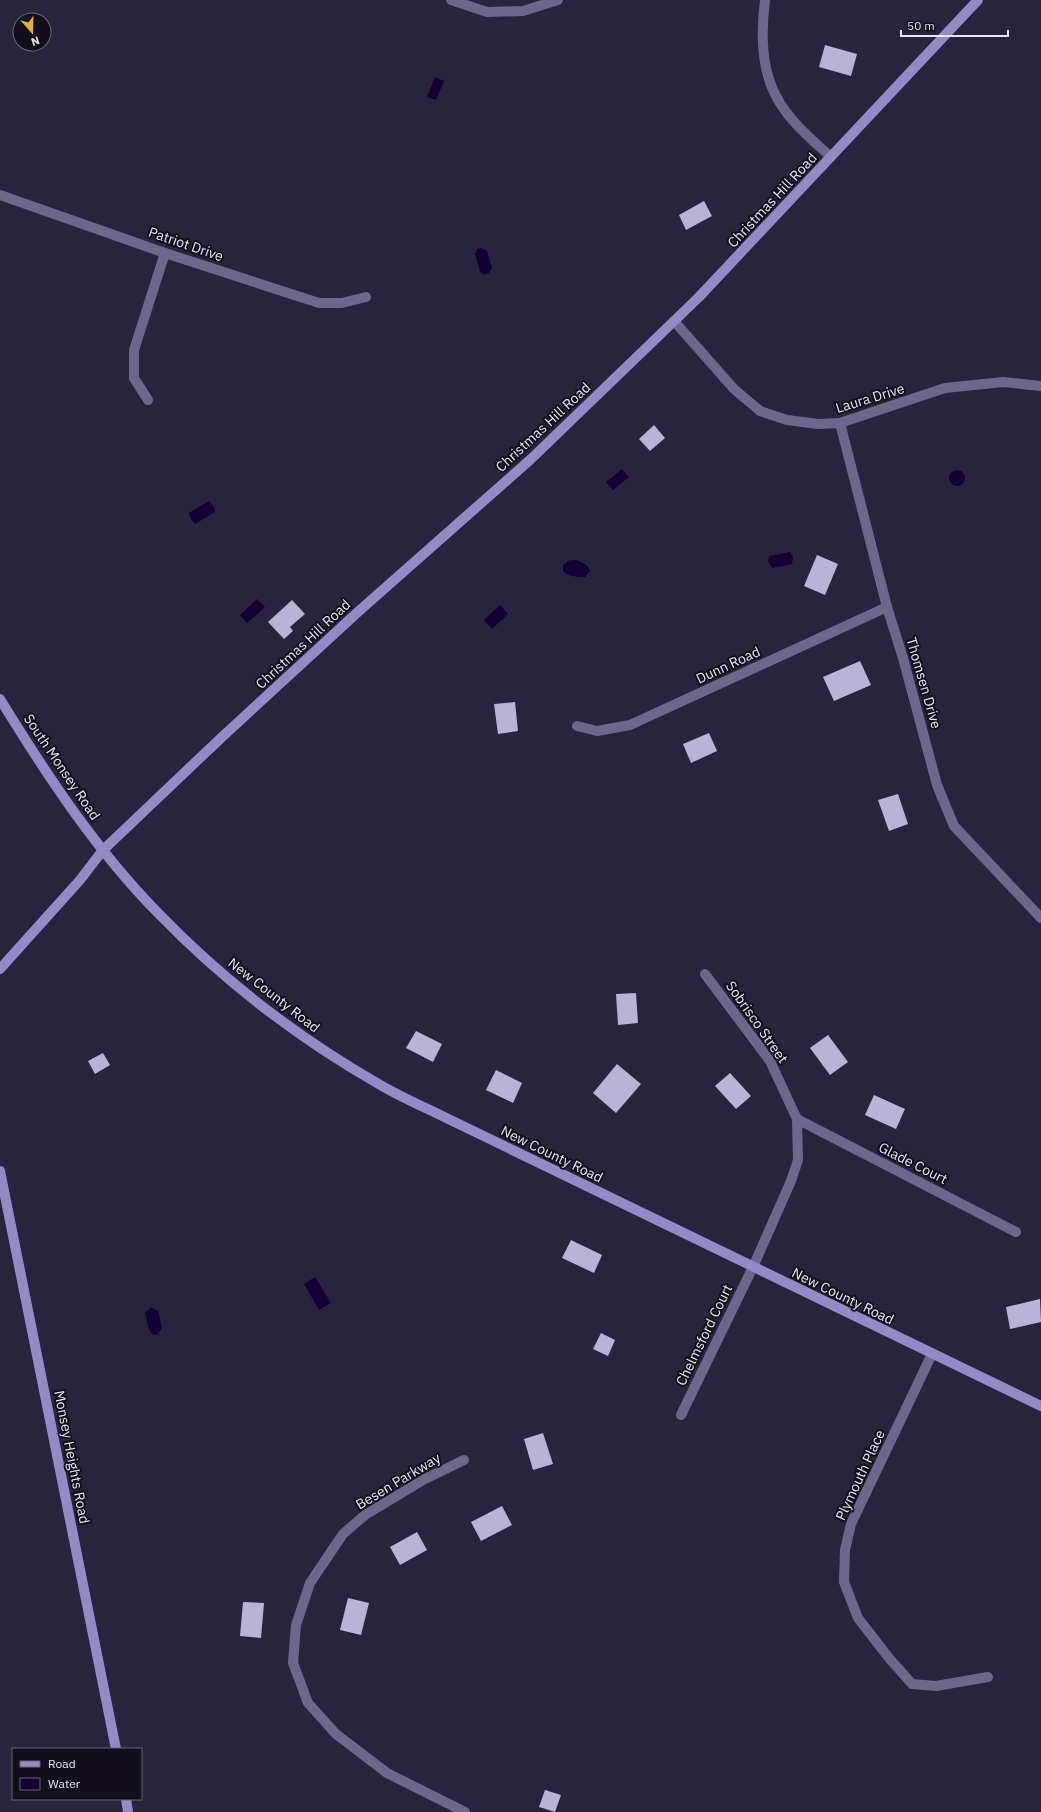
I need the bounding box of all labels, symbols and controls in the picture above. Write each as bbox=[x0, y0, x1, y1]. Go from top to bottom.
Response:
north arrow bbox=[12, 12, 52, 52]
scale bar bbox=[901, 12, 1008, 38]
text: 50 m bbox=[907, 18, 935, 33]
text: N bbox=[29, 33, 42, 49]
street label: Christmas Hill Road bbox=[723, 149, 821, 251]
street label: Patriot Drive bbox=[146, 223, 226, 265]
street label: Christmas Hill Road bbox=[492, 378, 594, 476]
street label: Laura Drive bbox=[834, 379, 907, 417]
street label: Christmas Hill Road bbox=[252, 595, 354, 693]
street label: Thomsen Drive bbox=[902, 635, 946, 731]
street label: Dunn Road bbox=[693, 642, 763, 688]
street label: South Monsey Road bbox=[20, 710, 104, 824]
street label: New County Road bbox=[225, 954, 323, 1036]
street label: Sobrisco Street bbox=[722, 977, 792, 1067]
street label: New County Road bbox=[498, 1121, 606, 1187]
street label: Glade Court bbox=[876, 1138, 950, 1188]
street label: New County Road bbox=[789, 1263, 897, 1329]
street label: Chelmsford Court bbox=[672, 1281, 736, 1389]
street label: Monsey Heights Road bbox=[50, 1389, 94, 1525]
street label: Plymouth Place bbox=[831, 1427, 889, 1523]
street label: Besen Parkway bbox=[352, 1449, 444, 1513]
legend bbox=[12, 1748, 142, 1800]
text: Road bbox=[48, 1756, 76, 1771]
text: Water bbox=[48, 1776, 81, 1791]

